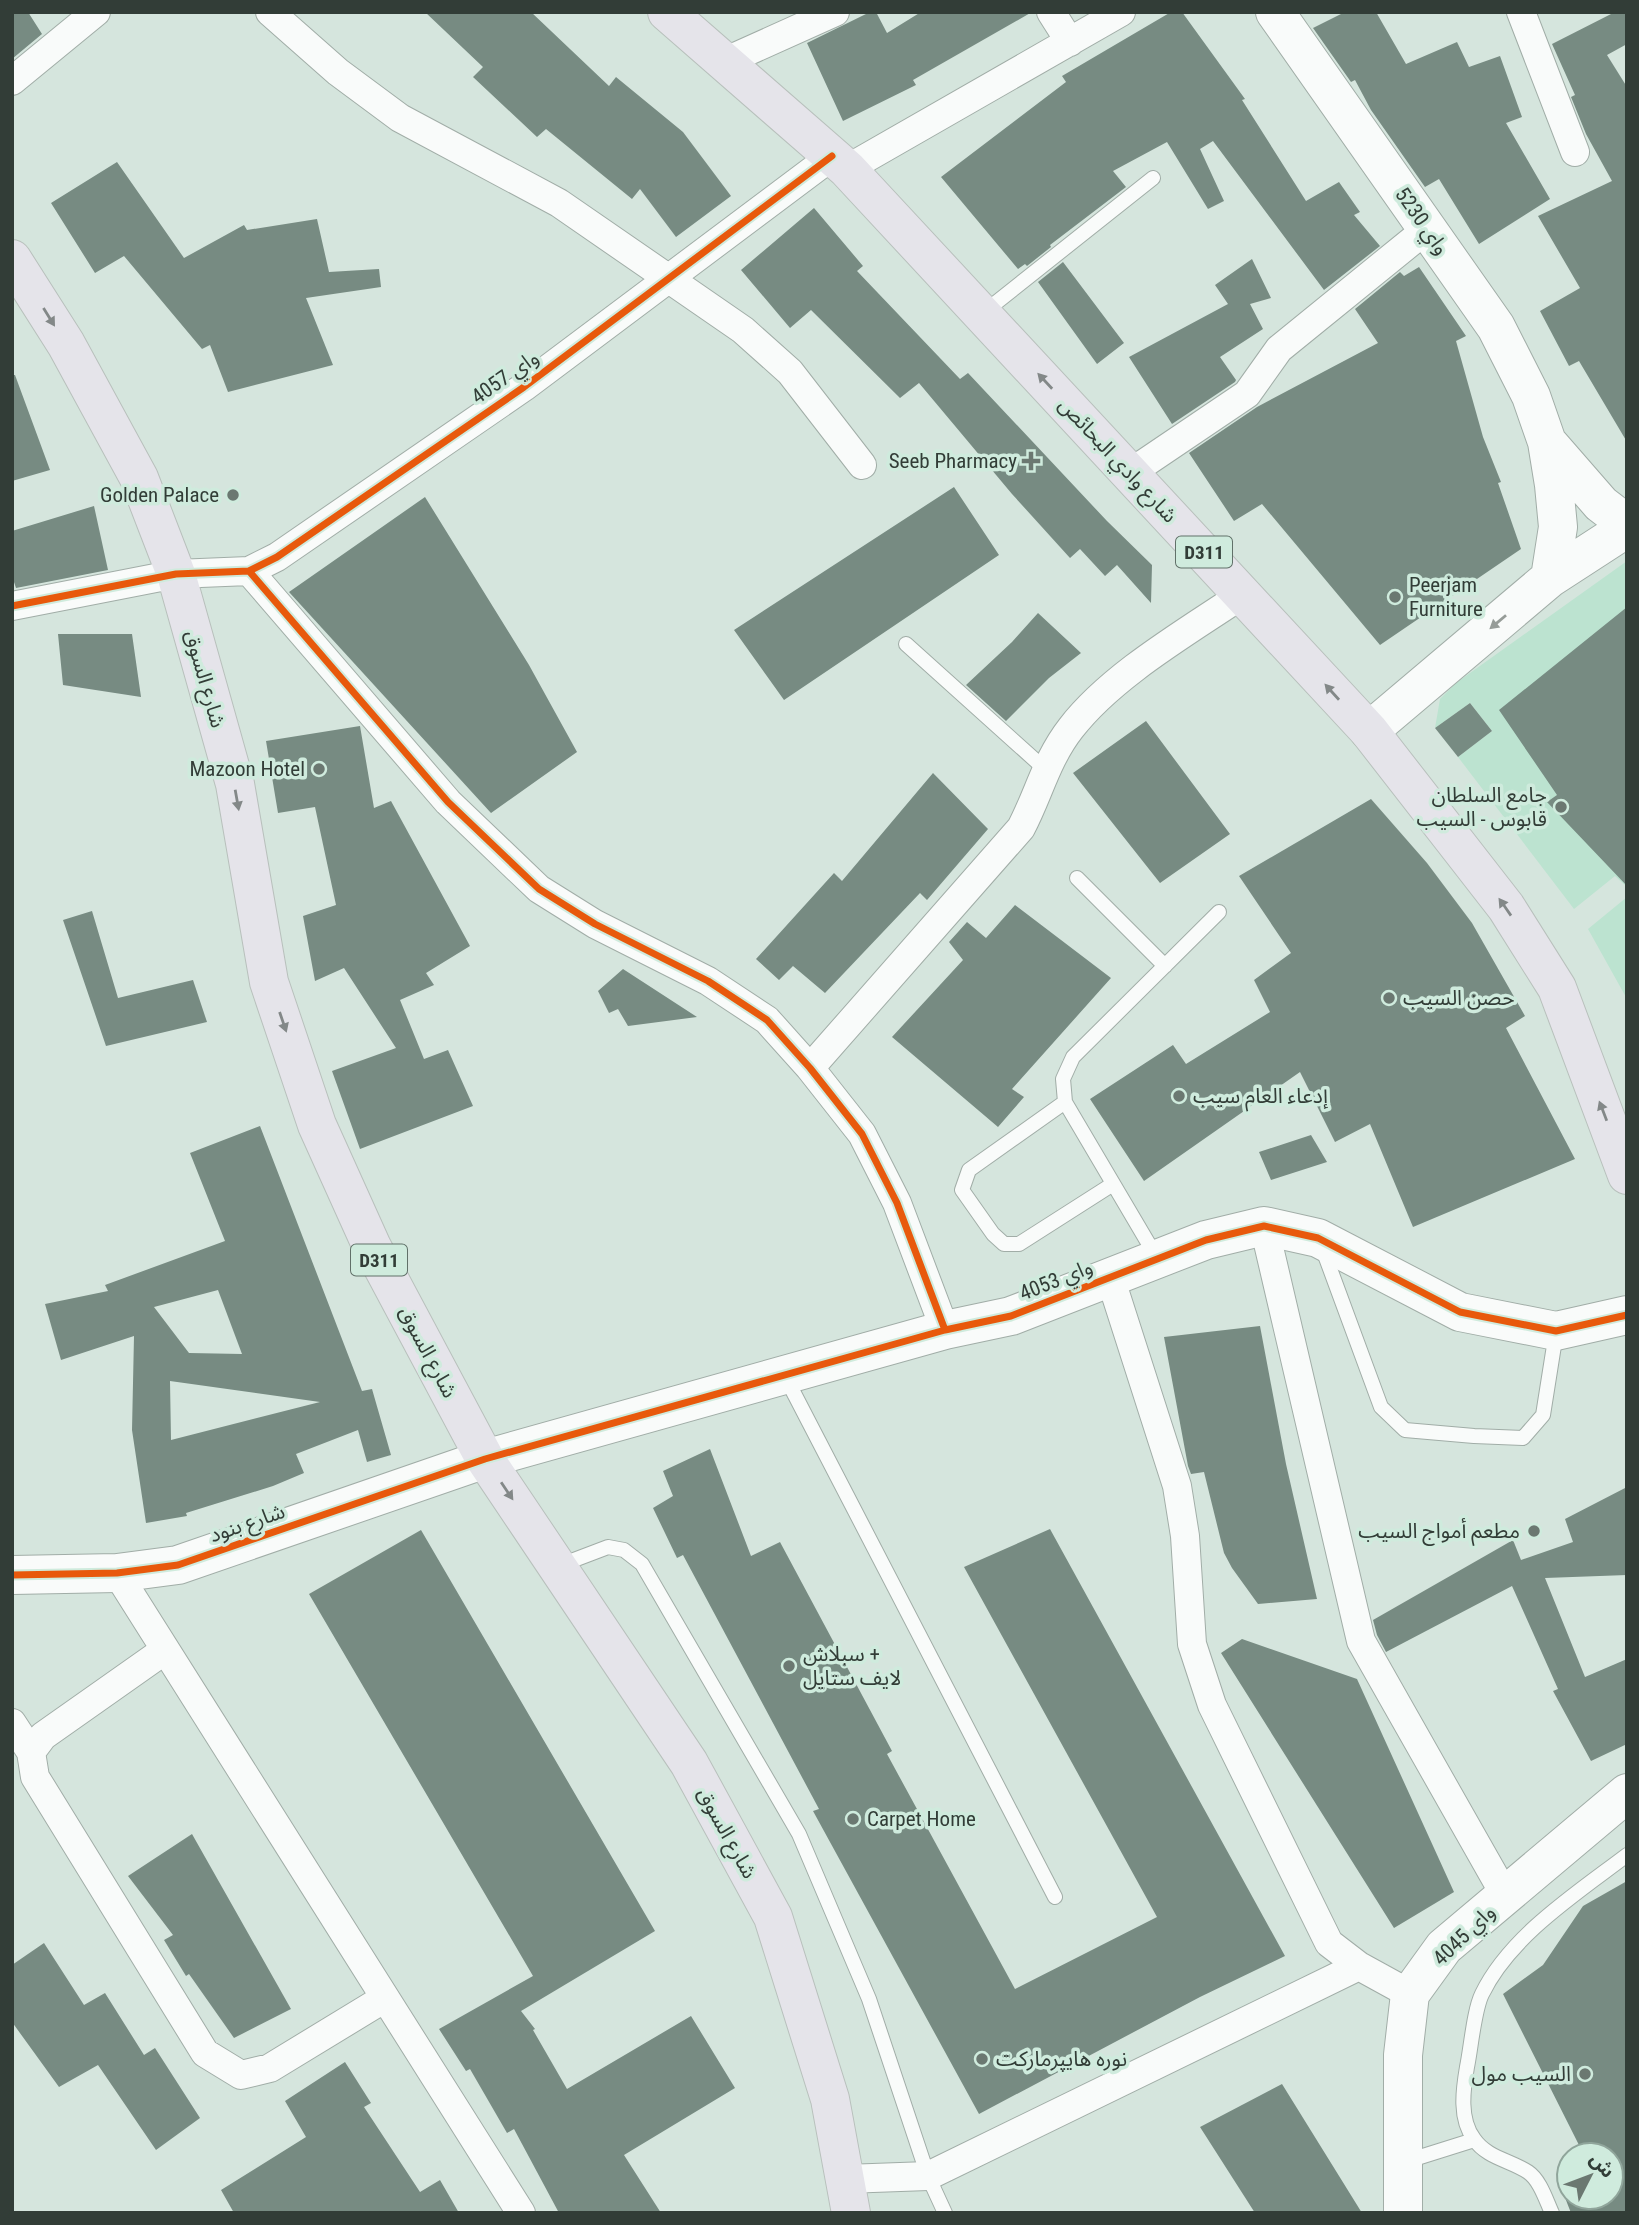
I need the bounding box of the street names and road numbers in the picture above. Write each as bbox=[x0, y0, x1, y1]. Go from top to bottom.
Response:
street label: واي 5230 bbox=[1387, 183, 1454, 261]
street label: واي 4057 bbox=[467, 345, 545, 412]
street label: شارع وادي البحائص bbox=[1051, 393, 1182, 530]
road number: D311 bbox=[1176, 537, 1232, 568]
street label: شارع السوق bbox=[177, 628, 230, 731]
road number: D311 bbox=[351, 1244, 407, 1276]
street label: واي 4053 bbox=[1016, 1255, 1097, 1309]
street label: شارع السوق bbox=[391, 1302, 462, 1403]
street label: شارع بنود bbox=[206, 1499, 289, 1550]
street label: شارع السوق bbox=[690, 1783, 762, 1884]
street label: واي 4045 bbox=[1428, 1900, 1503, 1973]

